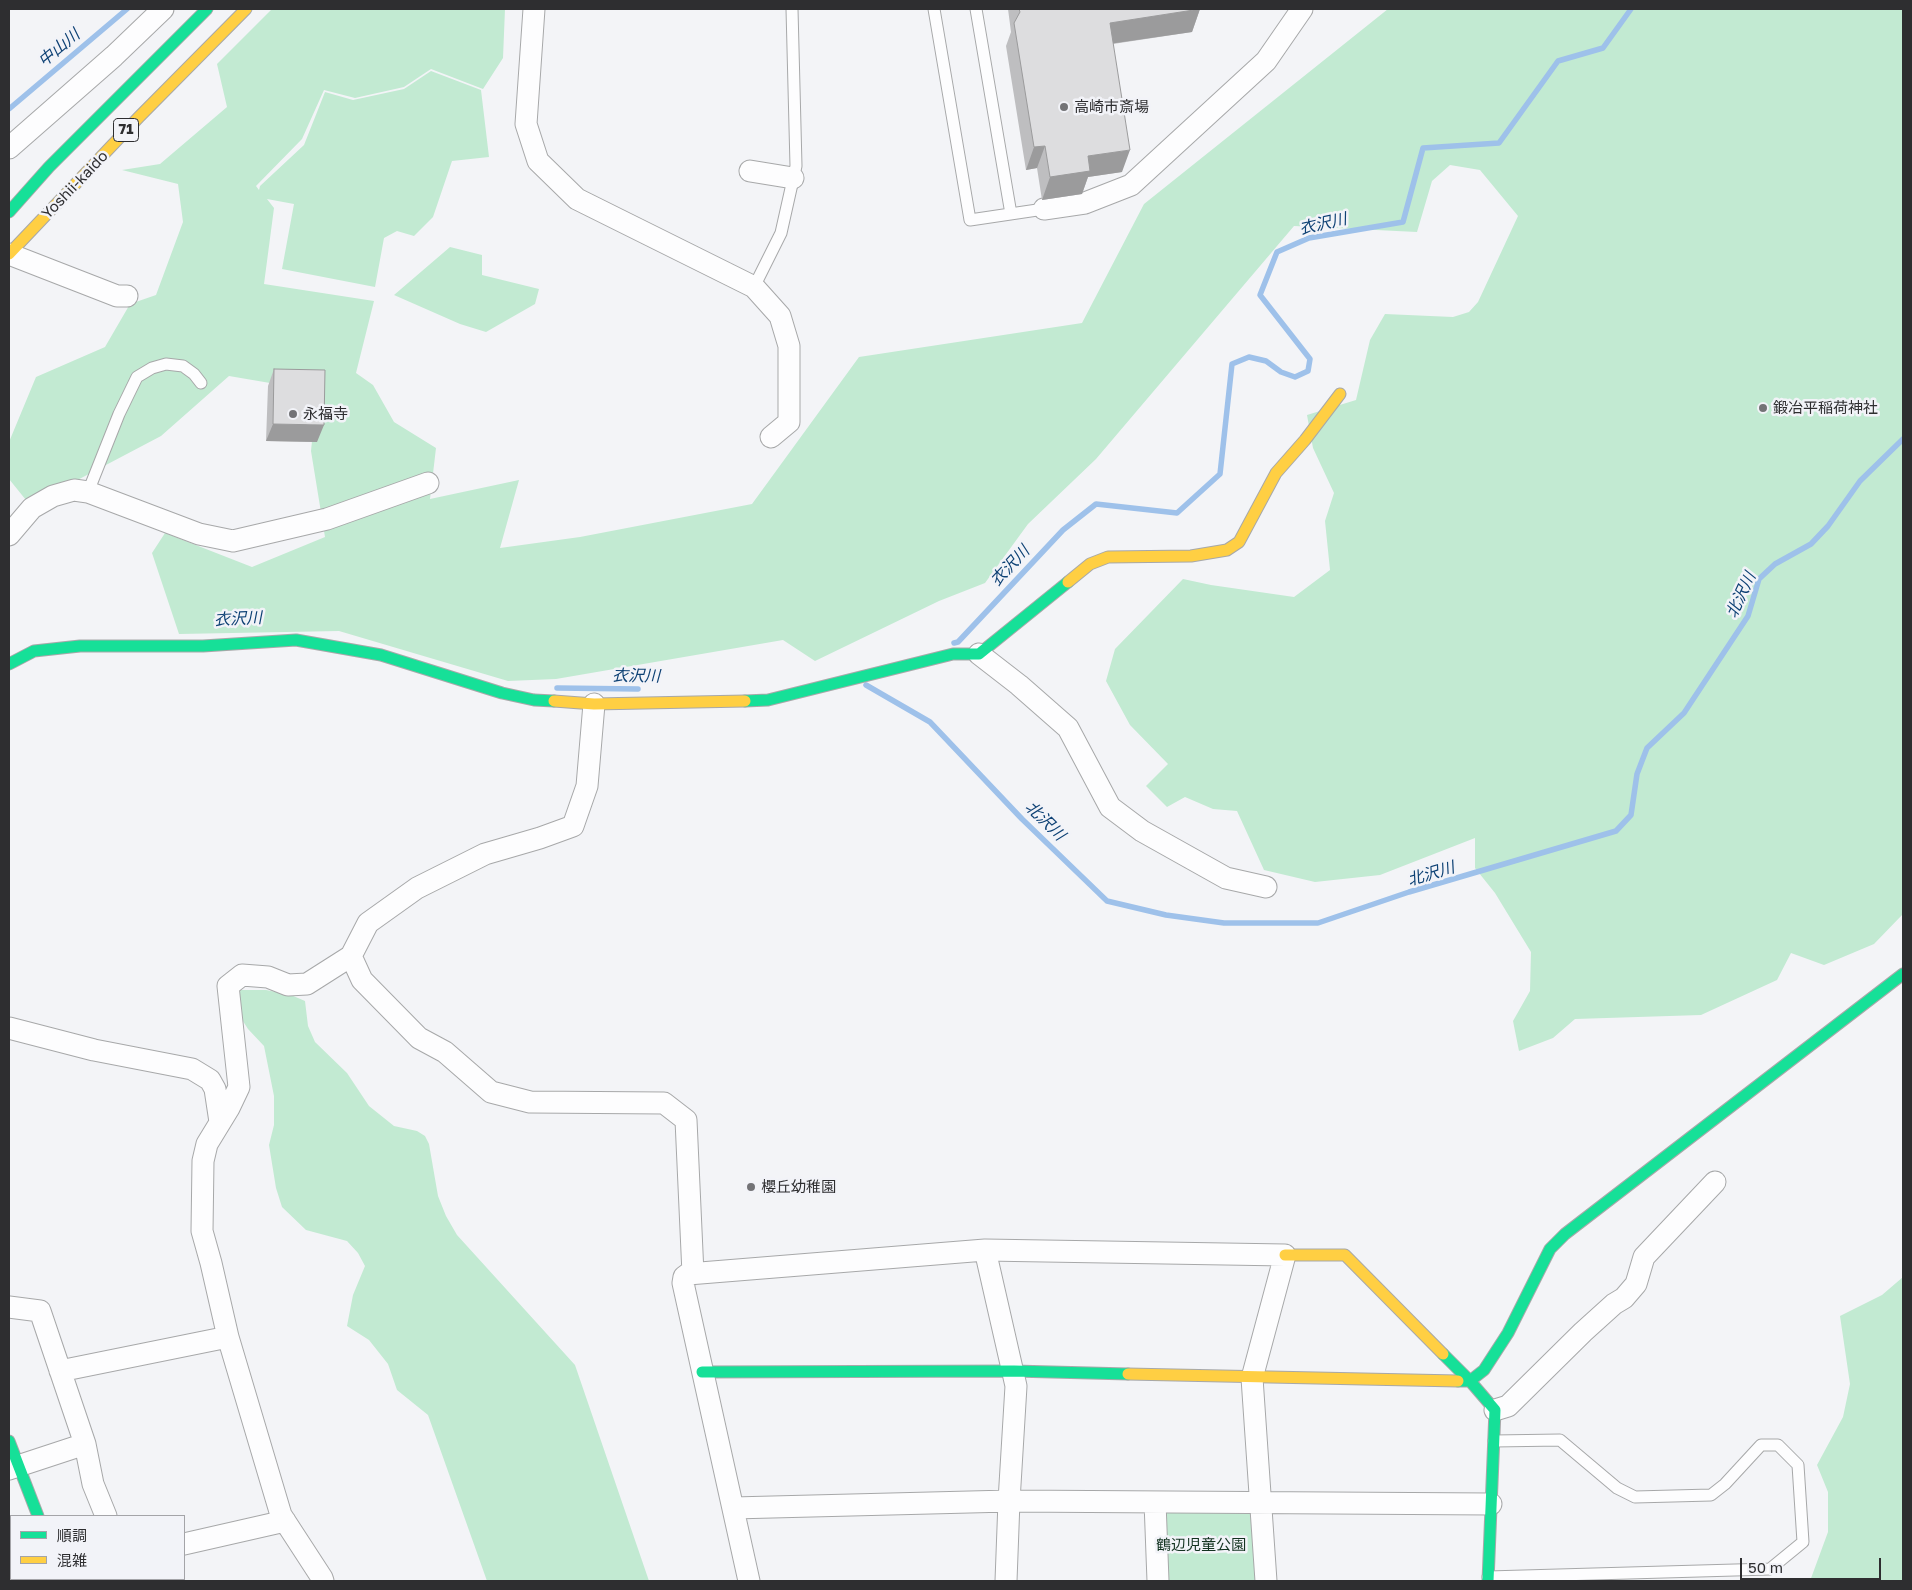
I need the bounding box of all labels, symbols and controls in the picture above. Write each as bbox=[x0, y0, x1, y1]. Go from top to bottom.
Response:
water label: 中山川 bbox=[34, 25, 84, 71]
place label: 高崎市斎場 bbox=[1074, 98, 1149, 116]
marker: 高崎市斎場 bbox=[1058, 101, 1070, 113]
road number: 71 bbox=[114, 118, 138, 142]
street label: Yoshii-kaido bbox=[38, 147, 112, 223]
water label: 衣沢川 bbox=[1297, 209, 1349, 239]
place label: 鍛冶平稲荷神社 bbox=[1773, 399, 1878, 417]
marker: 鍛冶平稲荷神社 bbox=[1757, 402, 1769, 414]
place label: 永福寺 bbox=[303, 405, 348, 423]
marker: 永福寺 bbox=[287, 408, 299, 420]
water label: 衣沢川 bbox=[987, 542, 1033, 590]
water label: 北沢川 bbox=[1722, 569, 1760, 621]
water label: 衣沢川 bbox=[214, 608, 262, 630]
water label: 衣沢川 bbox=[612, 666, 660, 686]
water label: 北沢川 bbox=[1021, 797, 1069, 845]
water label: 北沢川 bbox=[1405, 858, 1457, 890]
place label: 櫻丘幼稚園 bbox=[761, 1178, 836, 1196]
marker: 櫻丘幼稚園 bbox=[745, 1181, 757, 1193]
legend bbox=[10, 1515, 185, 1580]
text: 順調 bbox=[57, 1526, 87, 1544]
park label: 鶴辺児童公園 bbox=[1156, 1536, 1246, 1554]
scale bar bbox=[1742, 1548, 1883, 1580]
text: 混雑 bbox=[57, 1551, 87, 1569]
text: 50 m bbox=[1748, 1558, 1783, 1576]

